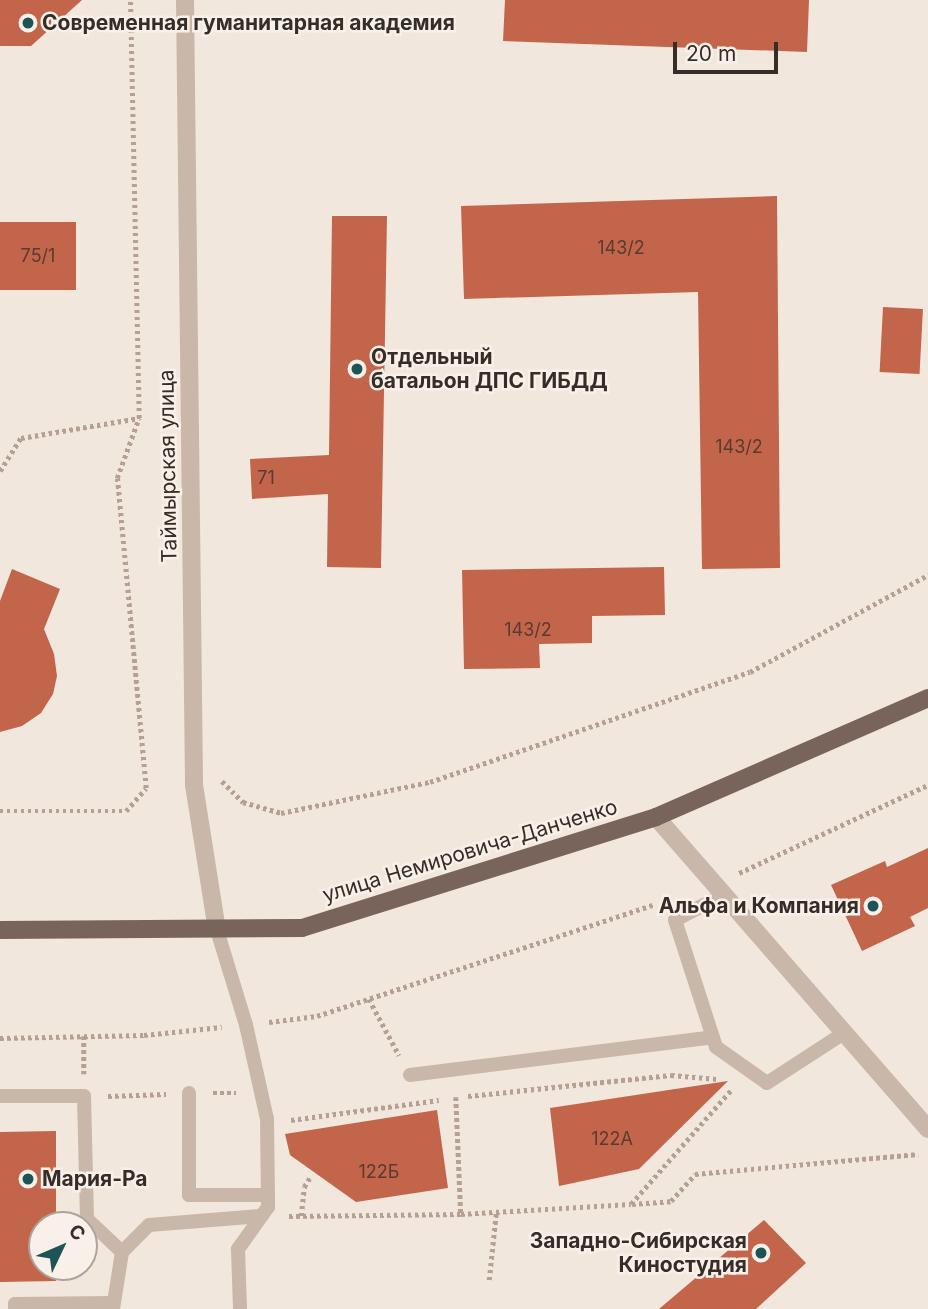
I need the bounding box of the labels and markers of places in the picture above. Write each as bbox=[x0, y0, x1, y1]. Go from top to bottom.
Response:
place label: Современная гуманитарная академия bbox=[42, 10, 455, 36]
marker: Современная гуманитарная академия bbox=[20, 15, 36, 31]
place label: Отдельный батальон ДПС ГИБДД bbox=[371, 344, 608, 394]
marker: Отдельный батальон ДПС ГИБДД bbox=[349, 361, 365, 377]
place label: Альфа и Компания bbox=[659, 893, 859, 919]
marker: Альфа и Компания bbox=[865, 898, 881, 914]
place label: Мария-Ра bbox=[42, 1166, 148, 1192]
marker: Мария-Ра bbox=[20, 1171, 36, 1187]
place label: Западно-Сибирская Киностудия bbox=[530, 1228, 747, 1278]
marker: Западно-Сибирская Киностудия bbox=[753, 1245, 769, 1261]

